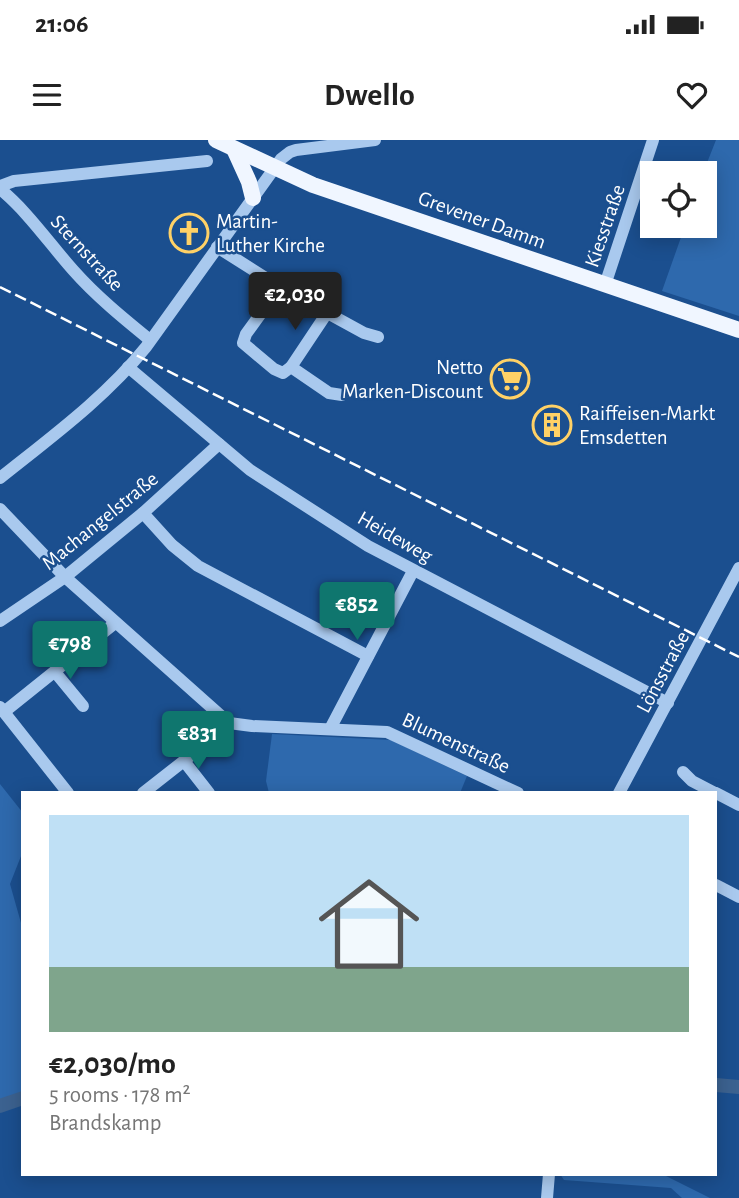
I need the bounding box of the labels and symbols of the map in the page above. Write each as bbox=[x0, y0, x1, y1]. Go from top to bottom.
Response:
street label: Kiesstraße bbox=[581, 182, 629, 270]
street label: Grevener Damm bbox=[415, 187, 549, 253]
street label: Sternstraße bbox=[47, 211, 127, 295]
place label: Martin- Luther Kirche bbox=[216, 211, 325, 256]
church icon: Martin- Luther Kirche bbox=[168, 212, 210, 254]
pin: €2,030 bbox=[238, 272, 352, 332]
place label: Netto Marken-Discount bbox=[342, 357, 483, 402]
supermarket icon: Netto Marken-Discount bbox=[489, 358, 531, 400]
place label: Raiffeisen-Markt Emsdetten bbox=[579, 403, 715, 448]
building icon: Raiffeisen-Markt Emsdetten bbox=[531, 404, 573, 446]
street label: Machangelstraße bbox=[38, 468, 162, 574]
street label: Heideweg bbox=[354, 507, 437, 567]
pin: €852 bbox=[316, 582, 398, 642]
pin: €798 bbox=[29, 622, 111, 681]
street label: Lönsstraße bbox=[633, 628, 693, 716]
street label: Blumenstraße bbox=[399, 709, 513, 777]
pin: €831 bbox=[157, 712, 239, 771]

